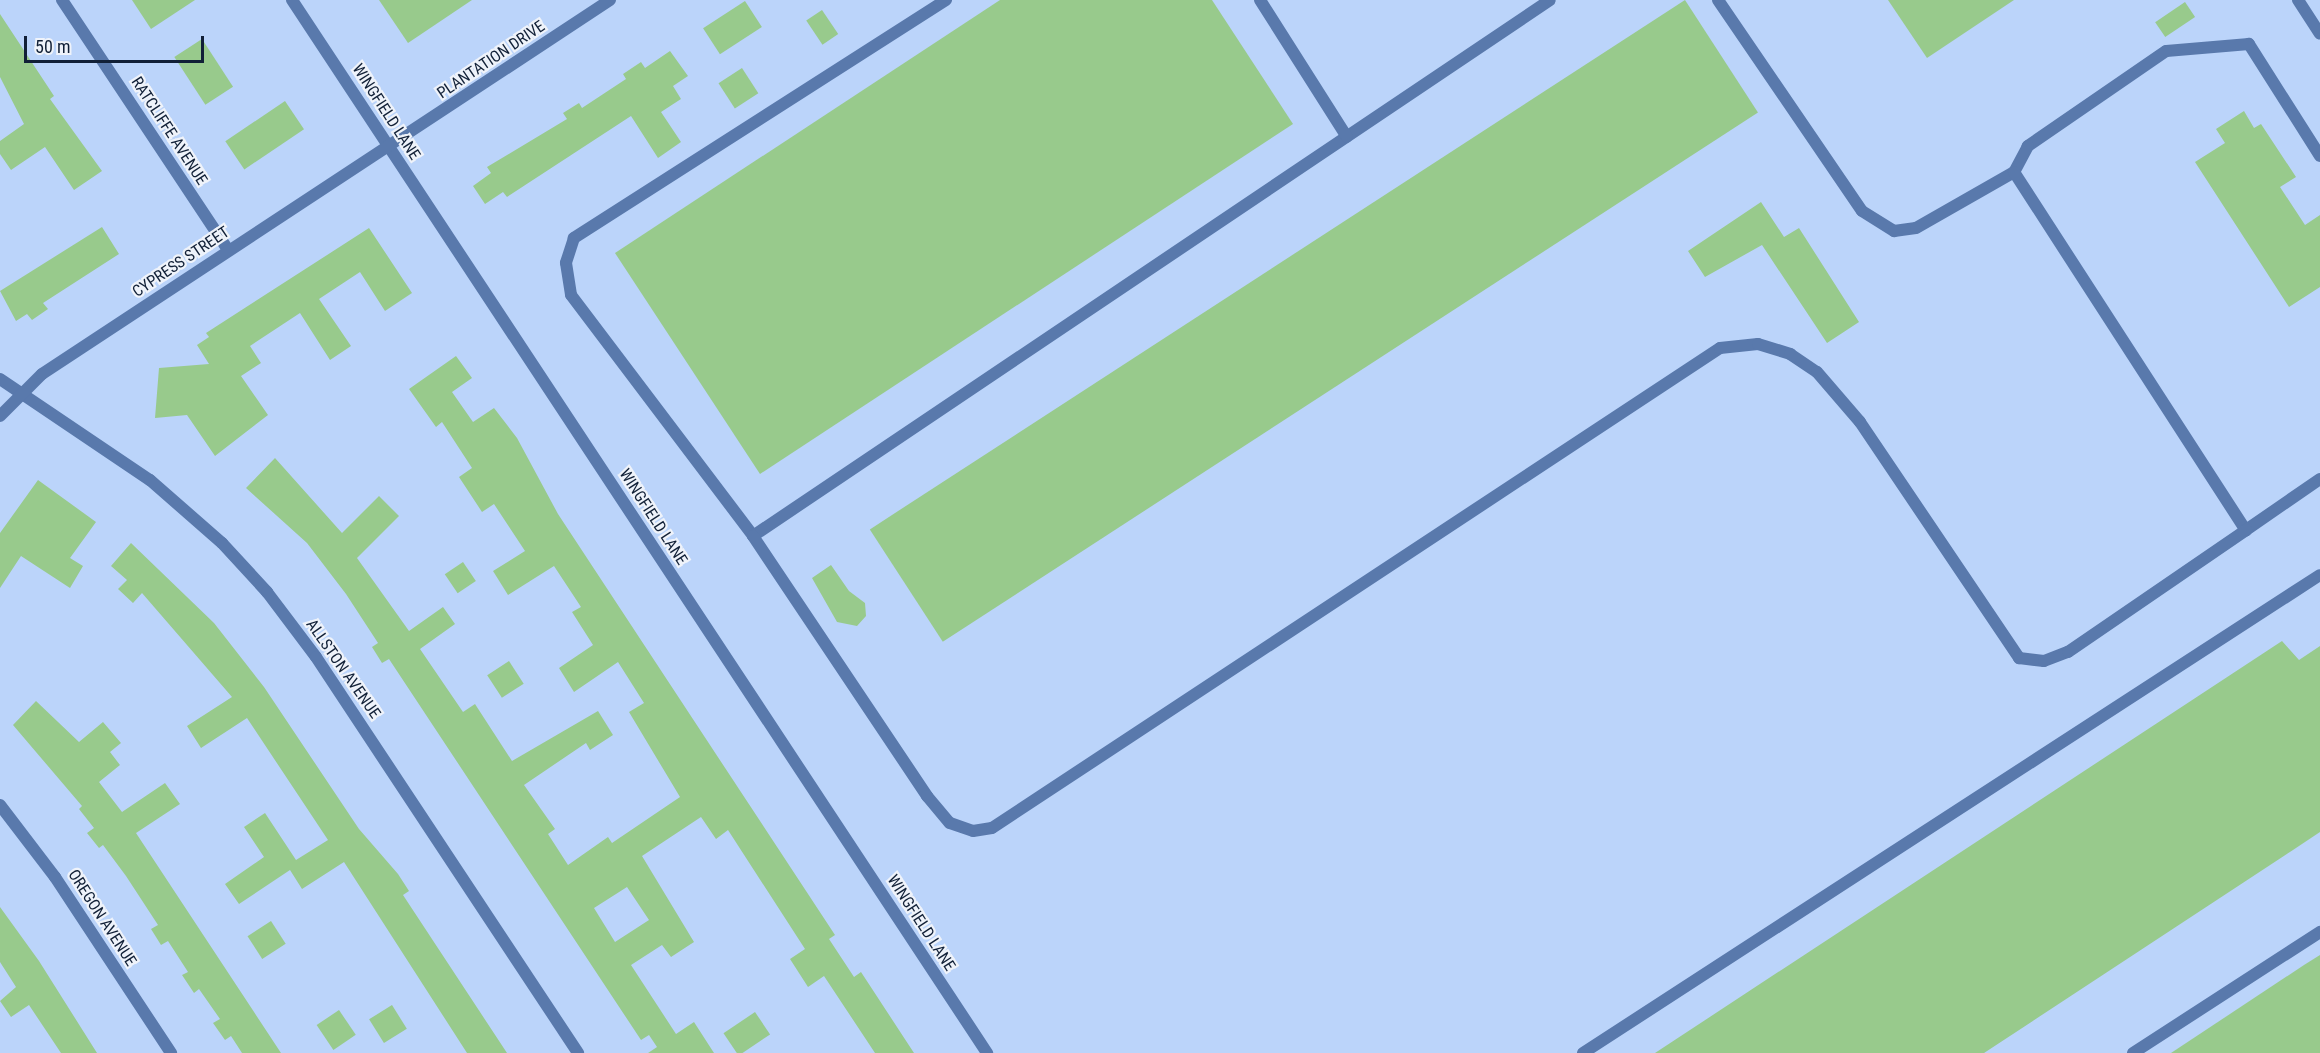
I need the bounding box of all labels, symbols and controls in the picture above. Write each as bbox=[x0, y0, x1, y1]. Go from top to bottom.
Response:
street label: PLANTATION DRIVE bbox=[434, 17, 548, 103]
scale bar bbox=[27, 24, 207, 62]
text: 50 m bbox=[35, 36, 70, 57]
street label: WINGFIELD LANE bbox=[348, 60, 424, 164]
street label: RATCLIFFE AVENUE bbox=[127, 73, 211, 189]
street label: CYPRESS STREET bbox=[129, 223, 233, 301]
street label: WINGFIELD LANE bbox=[615, 465, 691, 569]
street label: ALLSTON AVENUE bbox=[302, 616, 384, 722]
street label: OREGON AVENUE bbox=[64, 866, 140, 970]
street label: WINGFIELD LANE bbox=[883, 871, 959, 975]

